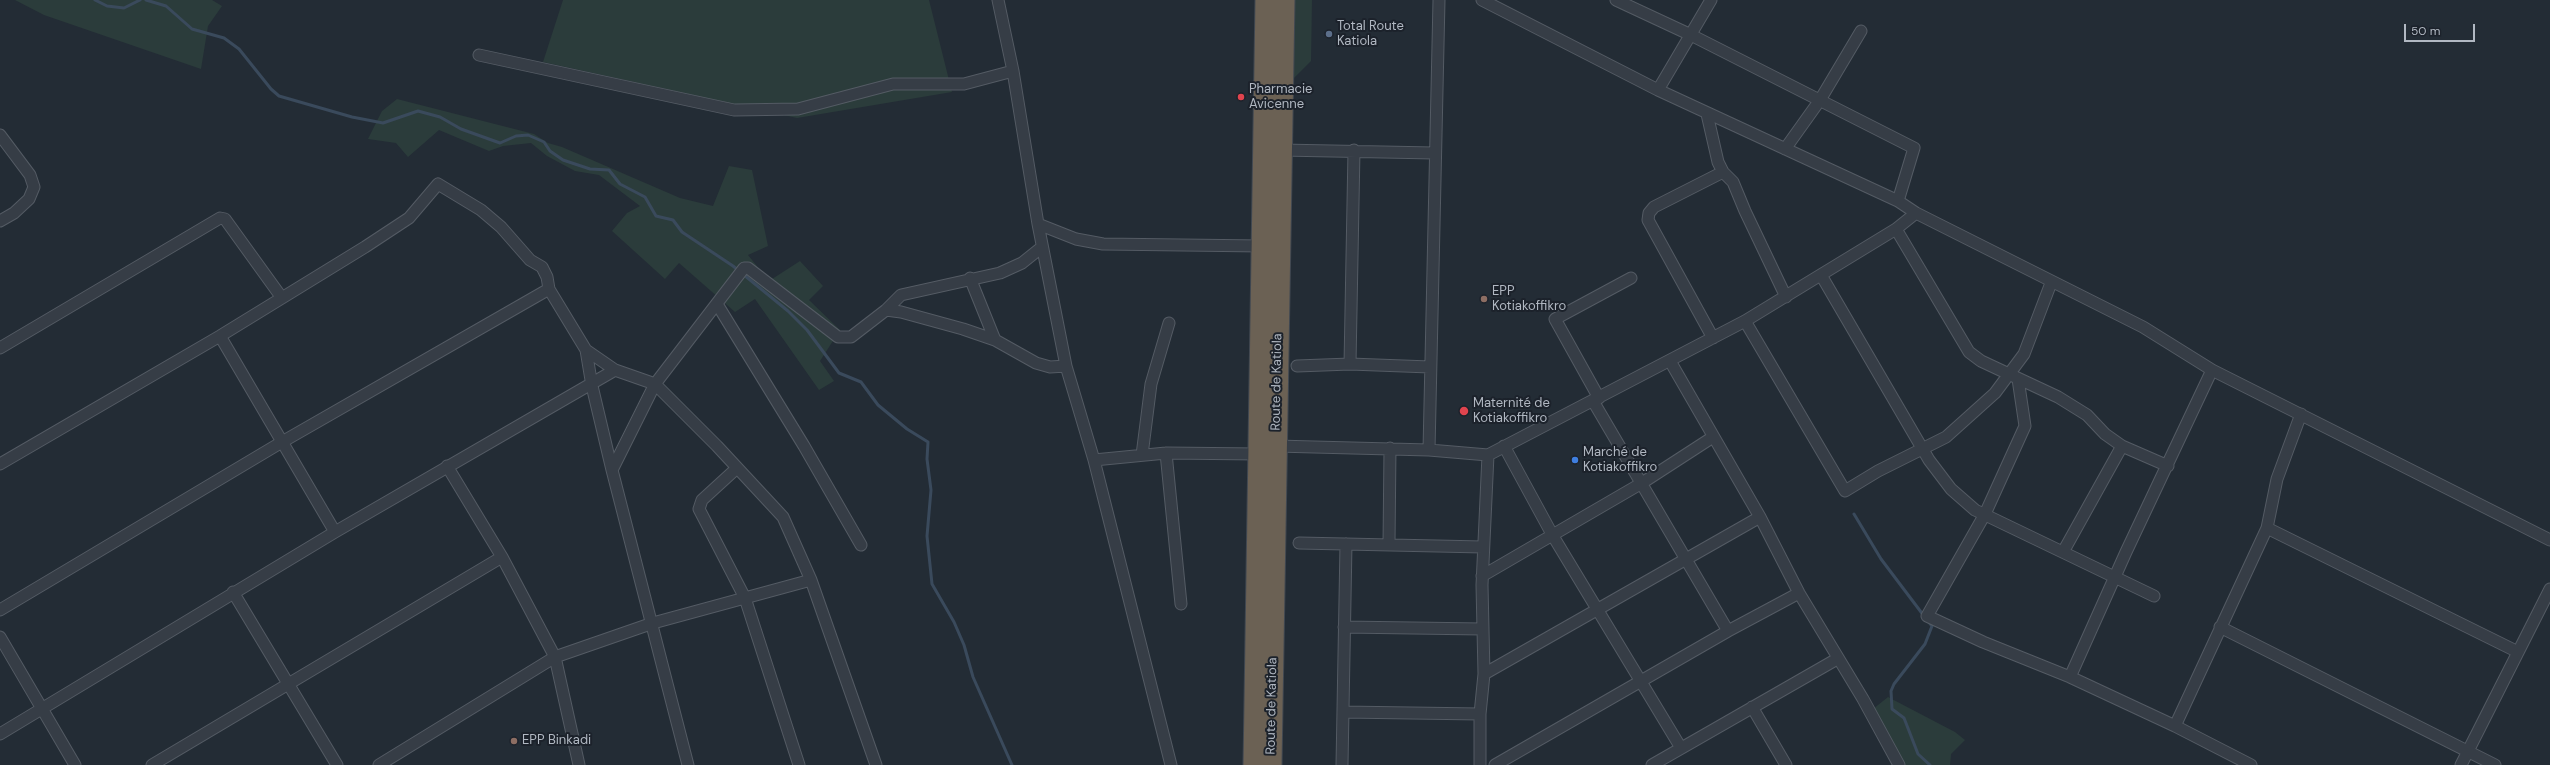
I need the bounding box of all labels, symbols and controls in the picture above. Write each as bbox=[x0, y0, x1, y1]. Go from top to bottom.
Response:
scale bar bbox=[2406, 16, 2477, 42]
place label: Total Route Katiola bbox=[1337, 19, 1404, 50]
text: 50 m bbox=[2411, 23, 2440, 39]
marker: Total Route Katiola bbox=[1324, 29, 1334, 39]
place label: Pharmacie Avicenne bbox=[1249, 82, 1312, 113]
marker: Pharmacie Avicenne bbox=[1236, 92, 1246, 102]
place label: EPP Kotiakoffikro bbox=[1492, 284, 1566, 315]
marker: EPP Kotiakoffikro bbox=[1479, 294, 1489, 304]
street label: Route de Katiola bbox=[1268, 333, 1286, 431]
place label: Maternité de Kotiakoffikro bbox=[1473, 396, 1550, 427]
marker: Maternité de Kotiakoffikro bbox=[1458, 405, 1470, 417]
place label: Marché de Kotiakoffikro bbox=[1583, 445, 1657, 476]
marker: Marché de Kotiakoffikro bbox=[1570, 455, 1580, 465]
street label: Route de Katiola bbox=[1263, 657, 1281, 755]
place label: EPP Binkadi bbox=[522, 733, 591, 749]
marker: EPP Binkadi bbox=[509, 736, 519, 746]

